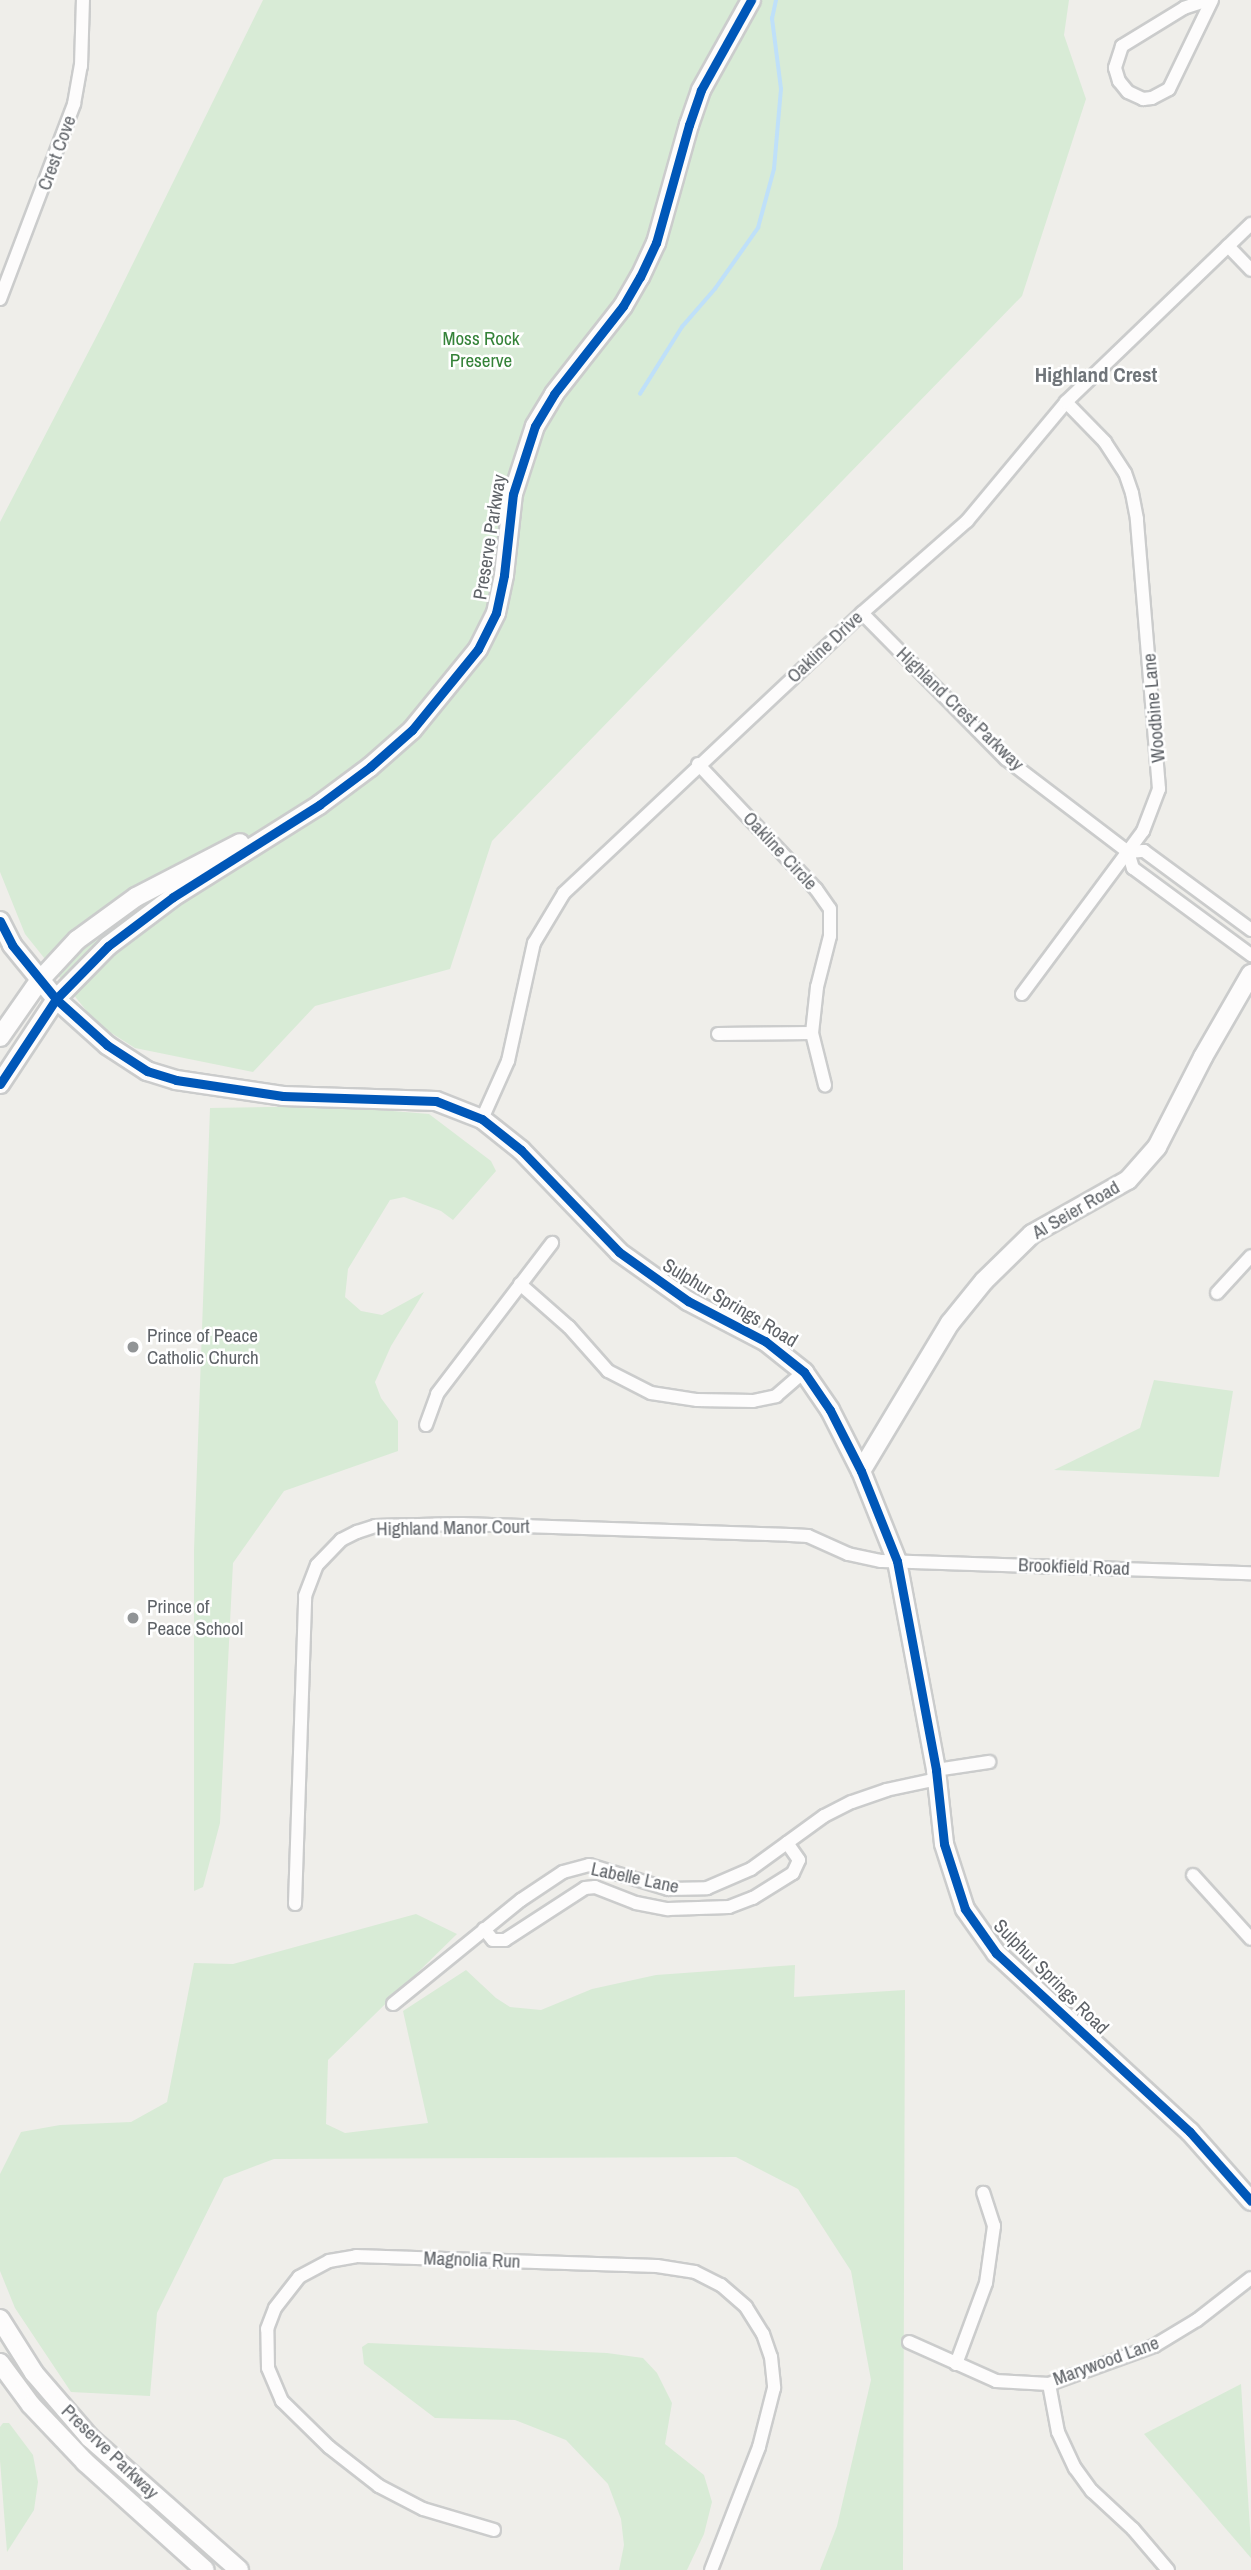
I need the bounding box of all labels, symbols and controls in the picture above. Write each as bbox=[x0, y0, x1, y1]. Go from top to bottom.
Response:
street label: Crest Cove bbox=[33, 112, 81, 194]
park label: Moss Rock Preserve bbox=[442, 328, 520, 372]
district label: Highland Crest bbox=[1035, 362, 1157, 388]
street label: Preserve Parkway bbox=[469, 473, 511, 601]
street label: Oakline Drive bbox=[782, 606, 868, 688]
street label: Highland Crest Parkway bbox=[892, 642, 1028, 776]
street label: Woodbine Lane bbox=[1138, 652, 1170, 764]
street label: Oakline Circle bbox=[738, 807, 822, 895]
street label: Al Seier Road bbox=[1028, 1176, 1124, 1244]
street label: Sulphur Springs Road bbox=[658, 1254, 802, 1352]
place label: Prince of Peace Catholic Church bbox=[147, 1325, 259, 1369]
marker: Prince of Peace Catholic Church bbox=[125, 1339, 141, 1355]
street label: Highland Manor Court bbox=[376, 1515, 530, 1541]
street label: Brookfield Road bbox=[1018, 1554, 1130, 1580]
place label: Prince of Peace School bbox=[147, 1596, 243, 1640]
marker: Prince of Peace School bbox=[125, 1610, 141, 1626]
street label: Labelle Lane bbox=[589, 1858, 681, 1898]
street label: Sulphur Springs Road bbox=[989, 1915, 1113, 2039]
street label: Magnolia Run bbox=[423, 2247, 521, 2273]
street label: Marywood Lane bbox=[1050, 2331, 1162, 2391]
street label: Preserve Parkway bbox=[57, 2400, 163, 2504]

